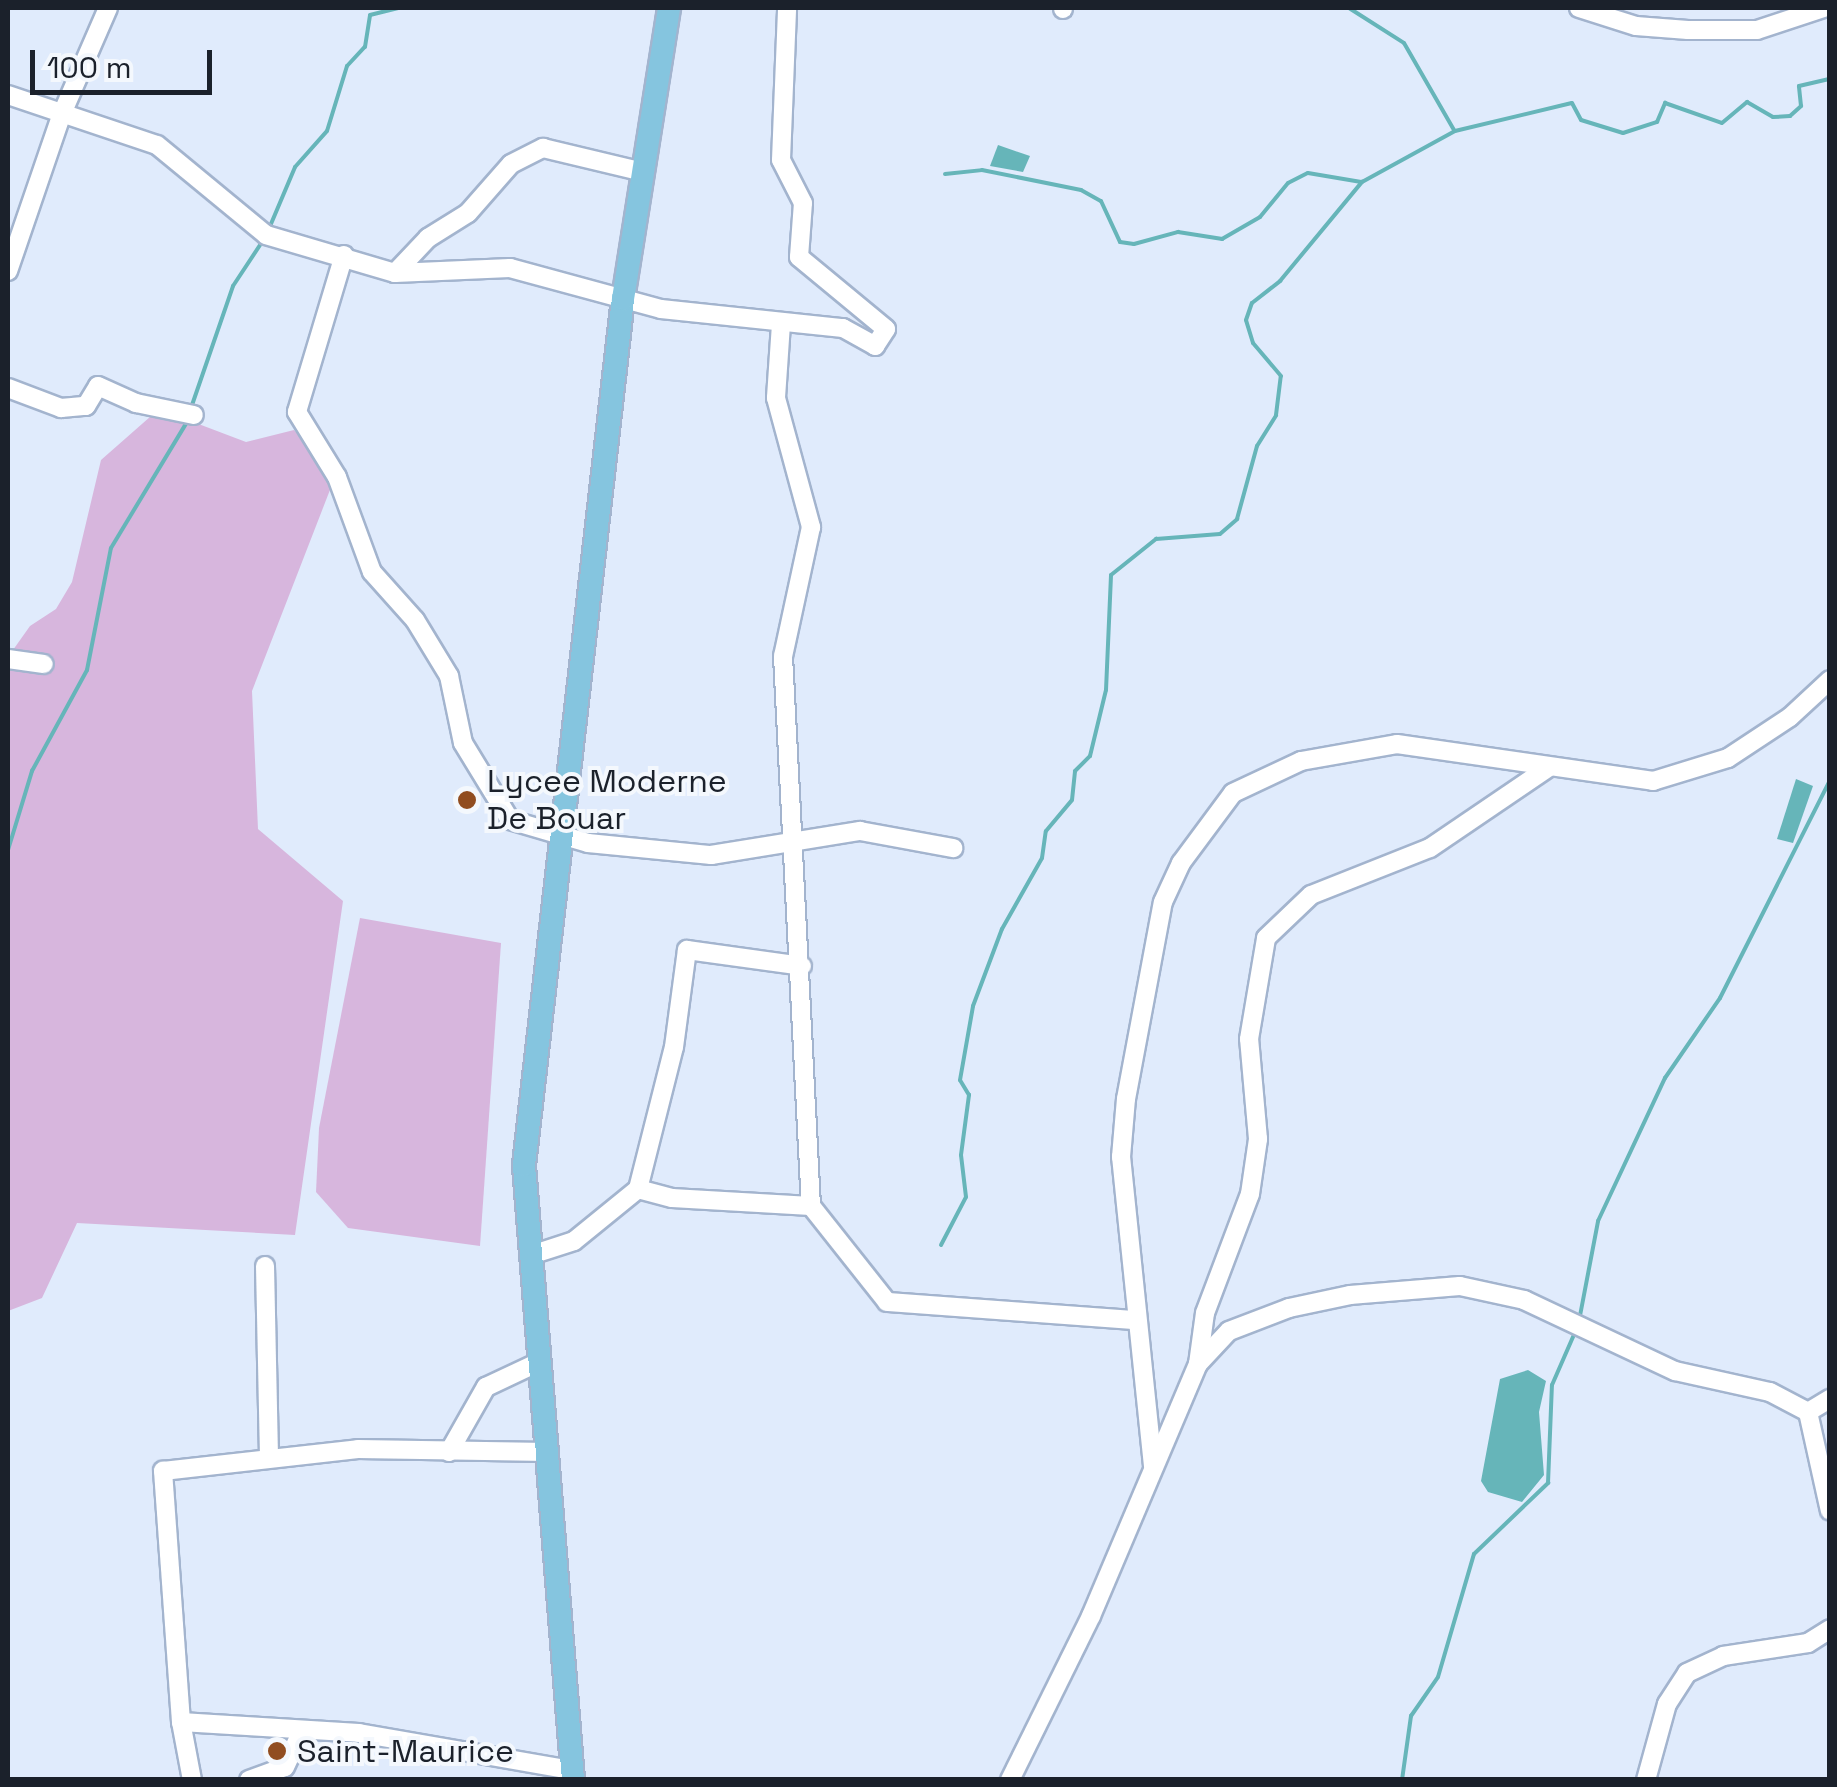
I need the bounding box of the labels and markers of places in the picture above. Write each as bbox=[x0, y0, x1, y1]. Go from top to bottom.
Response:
place label: Lycee Moderne De Bouar bbox=[487, 763, 727, 838]
marker: Lycee Moderne De Bouar bbox=[456, 789, 478, 811]
place label: Saint-Maurice bbox=[297, 1732, 514, 1770]
marker: Saint-Maurice bbox=[266, 1740, 288, 1762]

